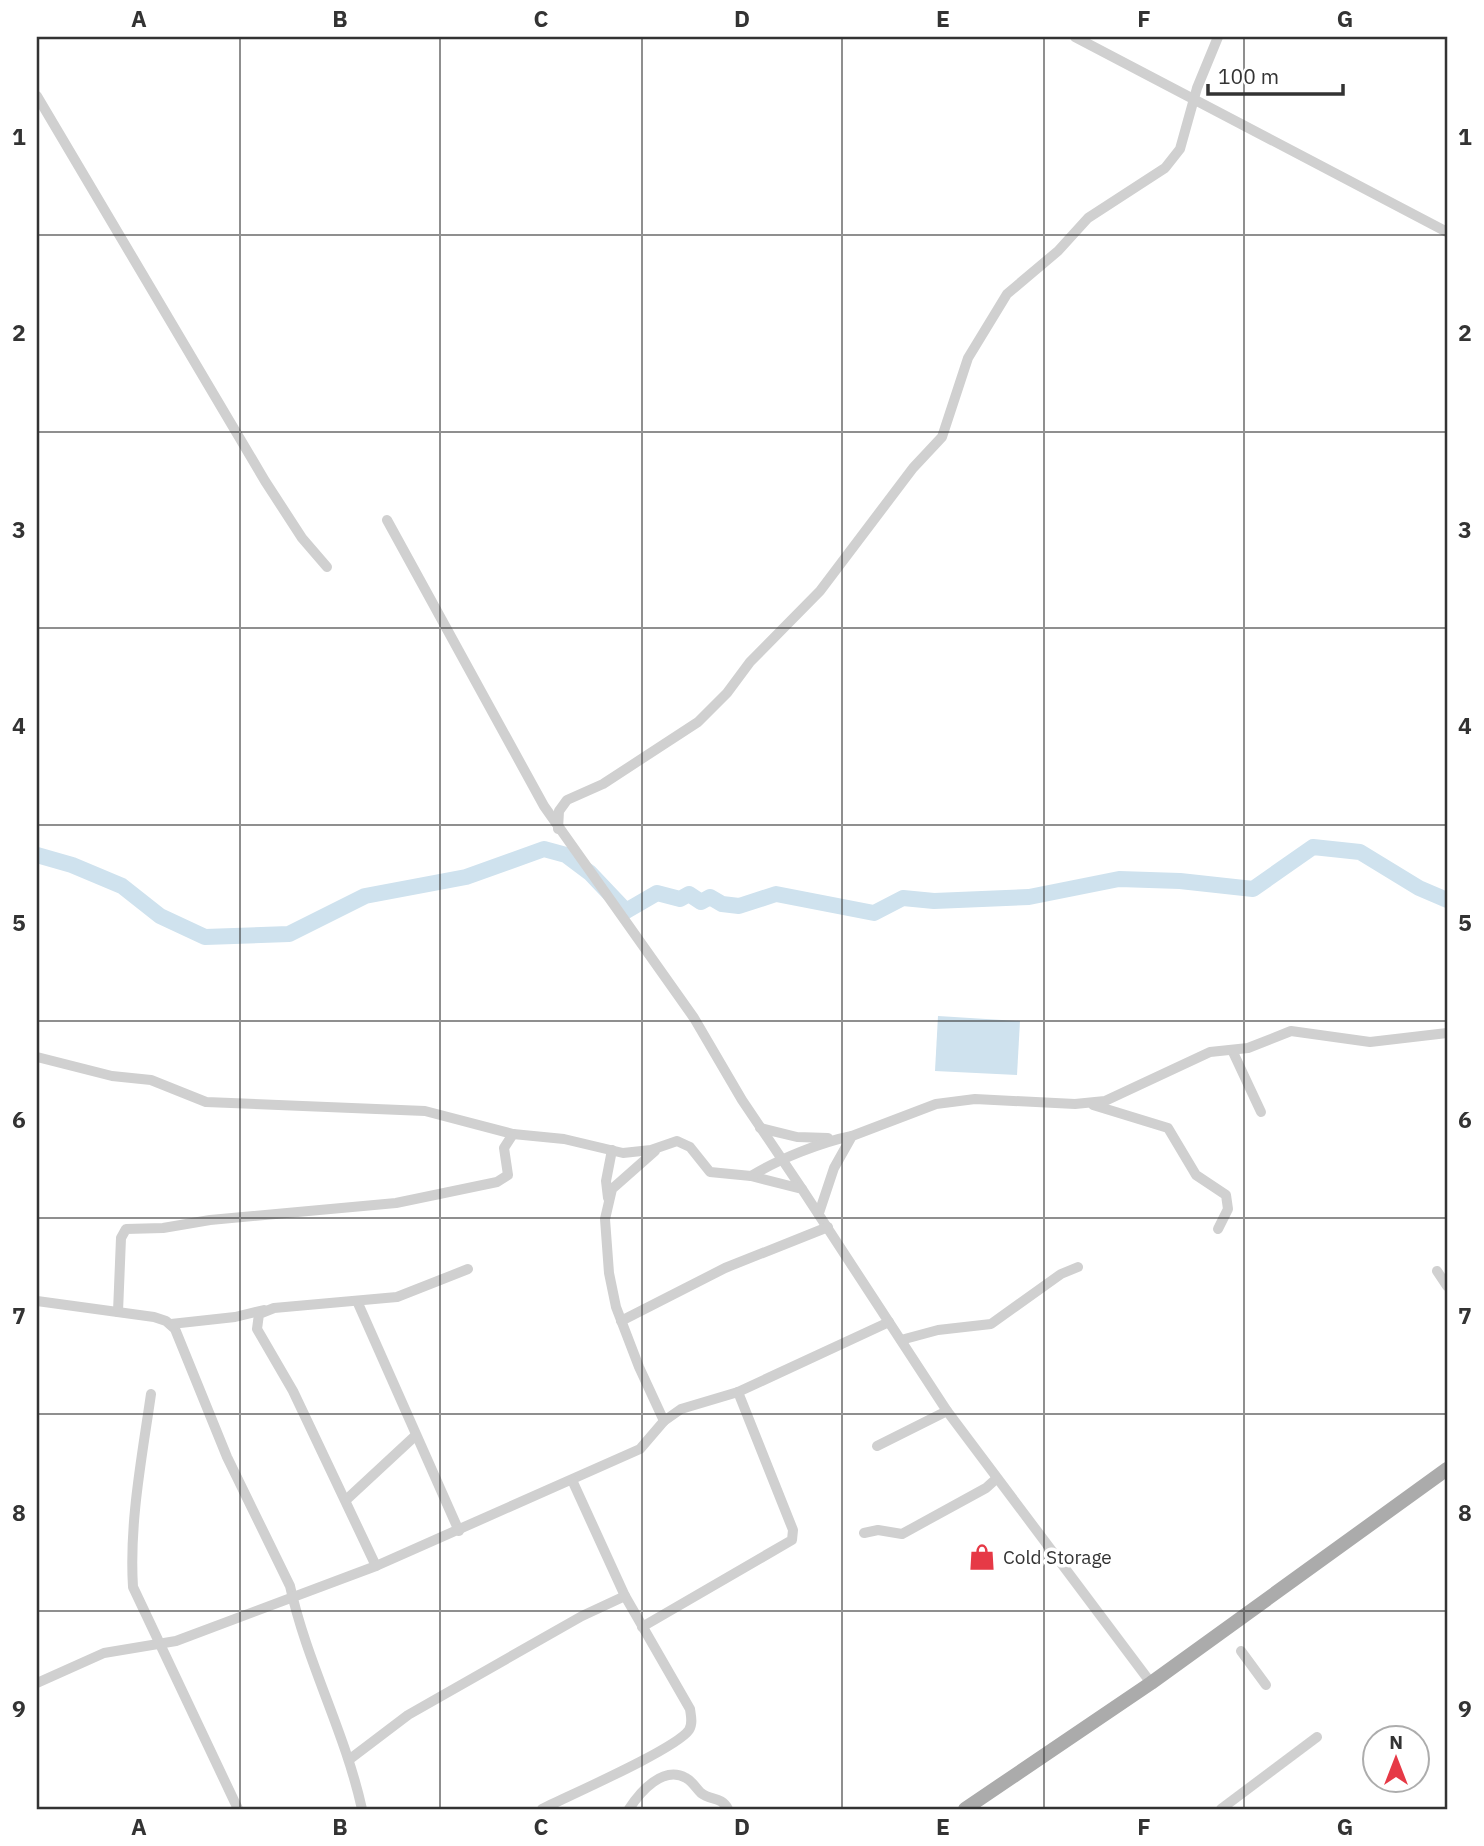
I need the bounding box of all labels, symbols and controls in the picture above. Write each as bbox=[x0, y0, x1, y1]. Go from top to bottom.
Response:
text: A bbox=[131, 3, 147, 33]
text: B bbox=[332, 3, 348, 33]
text: C bbox=[534, 3, 549, 33]
text: D bbox=[734, 3, 750, 33]
text: E bbox=[936, 3, 950, 33]
text: F bbox=[1137, 3, 1151, 33]
text: G bbox=[1337, 3, 1353, 33]
scale bar bbox=[1208, 52, 1342, 96]
text: 100 m bbox=[1218, 62, 1279, 90]
text: 1 bbox=[12, 121, 26, 151]
text: 1 bbox=[1458, 121, 1472, 151]
text: 2 bbox=[12, 317, 26, 347]
text: 2 bbox=[1458, 317, 1472, 347]
text: 3 bbox=[12, 514, 26, 544]
text: 3 bbox=[1458, 514, 1472, 544]
text: 4 bbox=[12, 710, 26, 740]
text: 4 bbox=[1458, 710, 1472, 740]
text: 5 bbox=[12, 907, 26, 937]
text: 5 bbox=[1458, 907, 1472, 937]
text: 6 bbox=[12, 1104, 26, 1134]
text: 6 bbox=[1458, 1104, 1472, 1134]
text: 7 bbox=[12, 1300, 26, 1330]
text: 7 bbox=[1458, 1300, 1472, 1330]
text: 8 bbox=[12, 1497, 26, 1527]
text: 8 bbox=[1458, 1497, 1472, 1527]
shop icon: Cold Storage bbox=[967, 1542, 997, 1572]
place label: Cold Storage bbox=[1003, 1545, 1112, 1569]
text: 9 bbox=[12, 1693, 26, 1723]
text: 9 bbox=[1458, 1693, 1472, 1723]
north arrow bbox=[1362, 1724, 1432, 1794]
text: N bbox=[1389, 1730, 1403, 1754]
text: A bbox=[131, 1811, 147, 1841]
text: B bbox=[332, 1811, 348, 1841]
text: C bbox=[534, 1811, 549, 1841]
text: D bbox=[734, 1811, 750, 1841]
text: E bbox=[936, 1811, 950, 1841]
text: F bbox=[1137, 1811, 1151, 1841]
text: G bbox=[1337, 1811, 1353, 1841]

